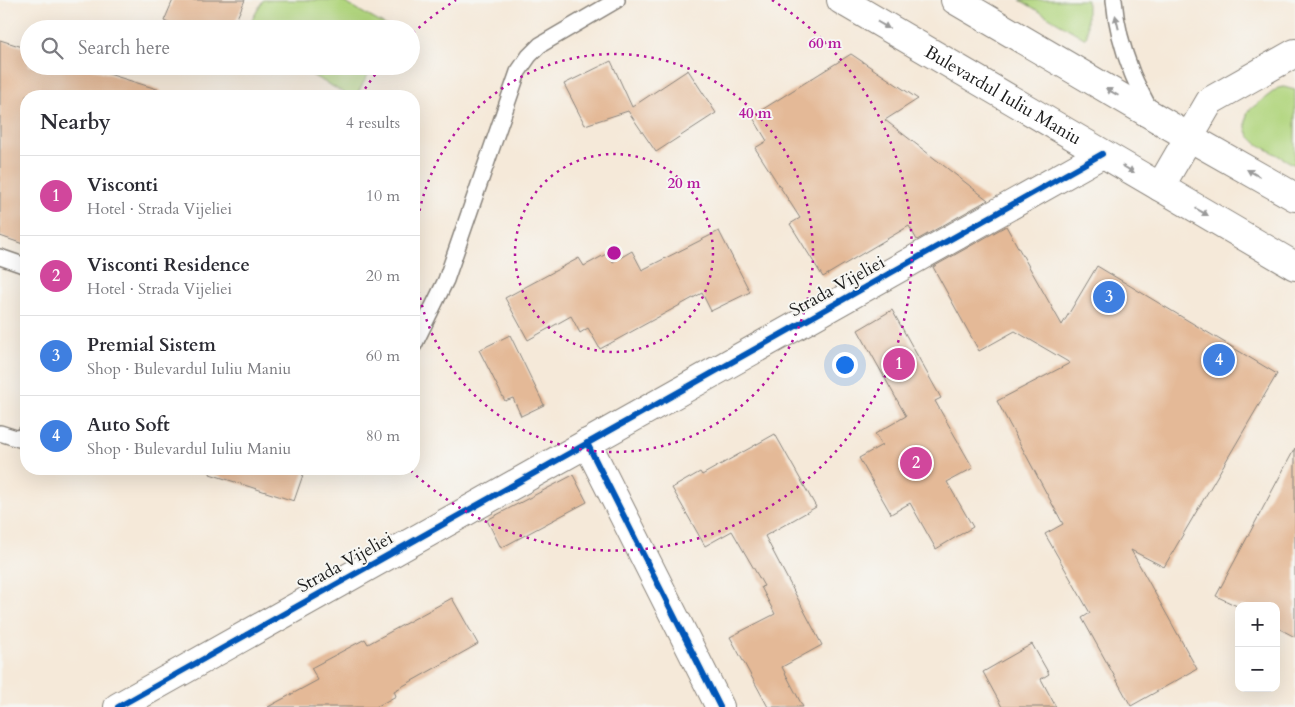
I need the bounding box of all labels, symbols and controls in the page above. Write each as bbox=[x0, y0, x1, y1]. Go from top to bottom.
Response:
one-way arrow bbox=[1113, 14, 1121, 29]
search box bbox=[20, 20, 420, 75]
one-way arrow bbox=[876, 20, 889, 29]
text: 60 m bbox=[808, 33, 842, 53]
icon: search bbox=[38, 34, 66, 62]
text: Search here bbox=[78, 35, 170, 61]
street label: Bulevardul Iuliu Maniu bbox=[920, 40, 1086, 151]
one-way arrow bbox=[1105, 87, 1119, 96]
text: 40 m bbox=[738, 103, 772, 123]
text: Nearby bbox=[40, 108, 111, 137]
text: 4 results bbox=[346, 112, 400, 134]
one-way arrow bbox=[1121, 165, 1136, 173]
one-way arrow bbox=[1246, 169, 1259, 178]
text: Visconti bbox=[87, 172, 158, 198]
text: 20 m bbox=[667, 173, 701, 193]
text: 1 bbox=[52, 185, 60, 207]
text: 10 m bbox=[366, 185, 400, 207]
text: Hotel · Strada Vijeliei bbox=[87, 198, 232, 220]
one-way arrow bbox=[1195, 207, 1209, 216]
centre of rings bbox=[605, 244, 623, 262]
street label: Strada Vijeliei bbox=[785, 250, 890, 323]
text: Visconti Residence bbox=[87, 252, 250, 278]
text: 2 bbox=[52, 265, 60, 287]
text: 20 m bbox=[366, 265, 400, 287]
text: Hotel · Strada Vijeliei bbox=[87, 278, 232, 300]
pin: 3 bbox=[1093, 278, 1125, 316]
text: Premial Sistem bbox=[87, 332, 216, 358]
pin: 4 bbox=[1203, 341, 1235, 379]
text: 3 bbox=[52, 345, 60, 367]
text: 60 m bbox=[366, 345, 400, 367]
pin: 1 bbox=[883, 345, 915, 383]
your location bbox=[832, 352, 858, 378]
text: Shop · Bulevardul Iuliu Maniu bbox=[87, 358, 291, 380]
text: Auto Soft bbox=[87, 412, 170, 438]
text: 4 bbox=[52, 425, 60, 447]
text: 80 m bbox=[366, 425, 400, 447]
text: Shop · Bulevardul Iuliu Maniu bbox=[87, 438, 291, 460]
pin: 2 bbox=[900, 444, 932, 482]
street label: Strada Vijeliei bbox=[293, 526, 398, 599]
map controls bbox=[1235, 602, 1280, 692]
button: + bbox=[1235, 602, 1280, 647]
button: − bbox=[1235, 647, 1280, 692]

